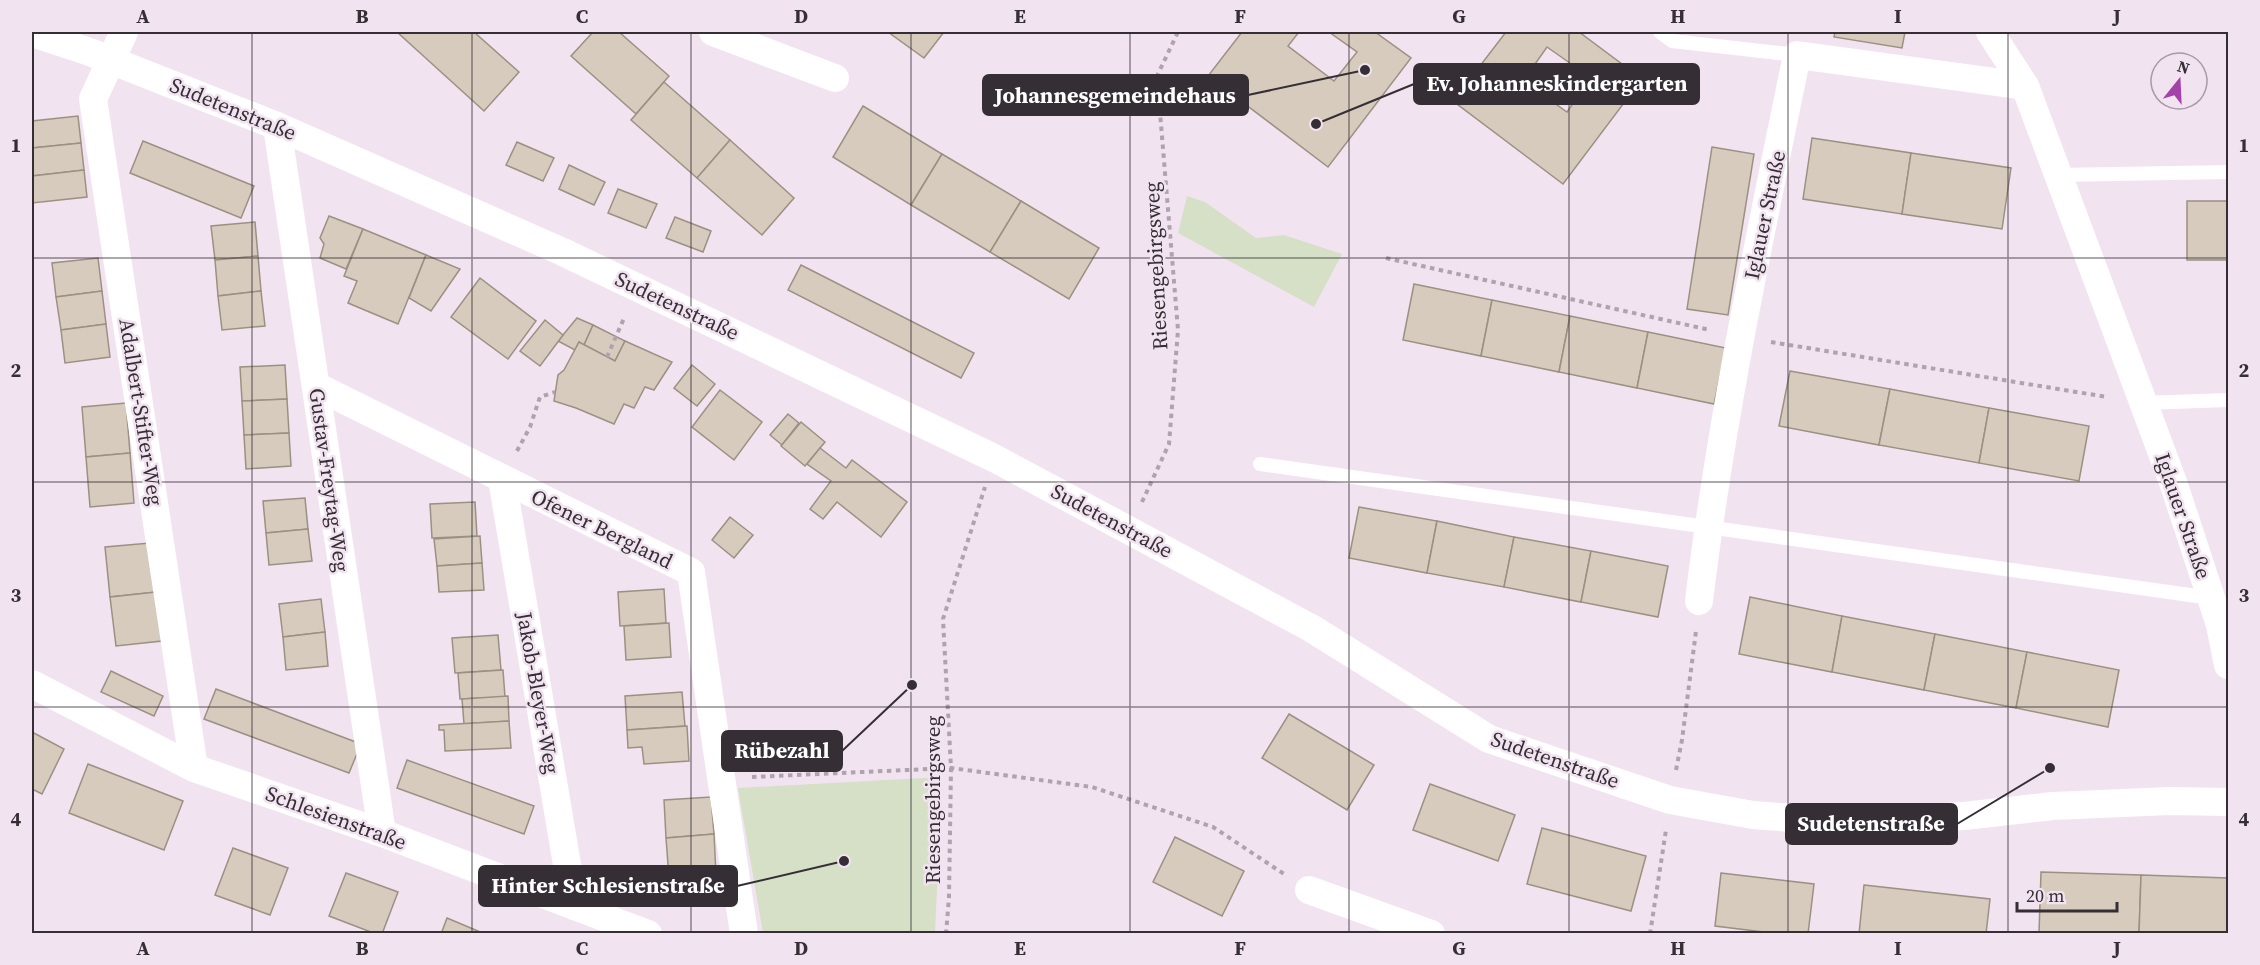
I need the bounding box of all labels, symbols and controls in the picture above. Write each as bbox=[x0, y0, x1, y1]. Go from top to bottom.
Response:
text: A bbox=[136, 2, 150, 30]
text: B bbox=[355, 2, 369, 30]
text: C bbox=[576, 2, 588, 30]
text: D bbox=[794, 2, 808, 30]
text: E bbox=[1014, 2, 1026, 30]
text: F bbox=[1234, 2, 1246, 30]
text: G bbox=[1452, 2, 1466, 30]
text: H bbox=[1670, 2, 1686, 30]
text: I bbox=[1894, 2, 1902, 30]
text: J bbox=[2111, 2, 2121, 30]
north arrow bbox=[2149, 51, 2209, 111]
text: N bbox=[2175, 54, 2193, 79]
callout: Ev. Johanneskindergarten bbox=[1414, 64, 1699, 104]
text: Ev. Johanneskindergarten bbox=[1426, 68, 1688, 98]
street label: Sudetenstraße bbox=[166, 70, 301, 147]
callout: Johannesgemeindehaus bbox=[983, 75, 1248, 115]
text: Johannesgemeindehaus bbox=[992, 80, 1236, 110]
text: 1 bbox=[11, 131, 21, 159]
text: 1 bbox=[2239, 131, 2249, 159]
street label: Iglauer Straße bbox=[1737, 148, 1792, 282]
street label: Riesengebirgsweg bbox=[1137, 181, 1174, 351]
street label: Sudetenstraße bbox=[610, 264, 744, 347]
street label: Adalbert-Stifter-Weg bbox=[112, 316, 171, 508]
text: 2 bbox=[11, 356, 22, 384]
text: 2 bbox=[2239, 356, 2250, 384]
street label: Gustav-Freytag-Weg bbox=[302, 386, 357, 574]
street label: Iglauer Straße bbox=[2148, 449, 2219, 583]
street label: Sudetenstraße bbox=[1046, 476, 1178, 565]
street label: Ofener Bergland bbox=[526, 482, 678, 575]
text: 3 bbox=[11, 581, 22, 609]
text: 3 bbox=[2239, 581, 2250, 609]
street label: Jakob-Bleyer-Weg bbox=[510, 609, 567, 776]
street label: Riesengebirgsweg bbox=[918, 716, 947, 884]
street label: Sudetenstraße bbox=[1487, 724, 1623, 795]
callout: Rübezahl bbox=[722, 731, 842, 771]
text: Rübezahl bbox=[734, 735, 830, 765]
street label: Schlesienstraße bbox=[262, 779, 410, 856]
callout: Sudetenstraße bbox=[1786, 804, 1957, 844]
text: 4 bbox=[11, 805, 22, 833]
text: 4 bbox=[2239, 805, 2250, 833]
text: Sudetenstraße bbox=[1797, 808, 1945, 838]
callout: Hinter Schlesienstraße bbox=[479, 866, 737, 906]
text: Hinter Schlesienstraße bbox=[491, 870, 725, 900]
scale bar bbox=[2017, 875, 2118, 913]
text: 20 m bbox=[2026, 883, 2064, 908]
text: A bbox=[136, 934, 150, 962]
text: B bbox=[355, 934, 369, 962]
text: C bbox=[576, 934, 588, 962]
text: D bbox=[794, 934, 808, 962]
text: E bbox=[1014, 934, 1026, 962]
text: F bbox=[1234, 934, 1246, 962]
text: G bbox=[1452, 934, 1466, 962]
text: H bbox=[1670, 934, 1686, 962]
text: I bbox=[1894, 934, 1902, 962]
text: J bbox=[2111, 934, 2121, 962]

